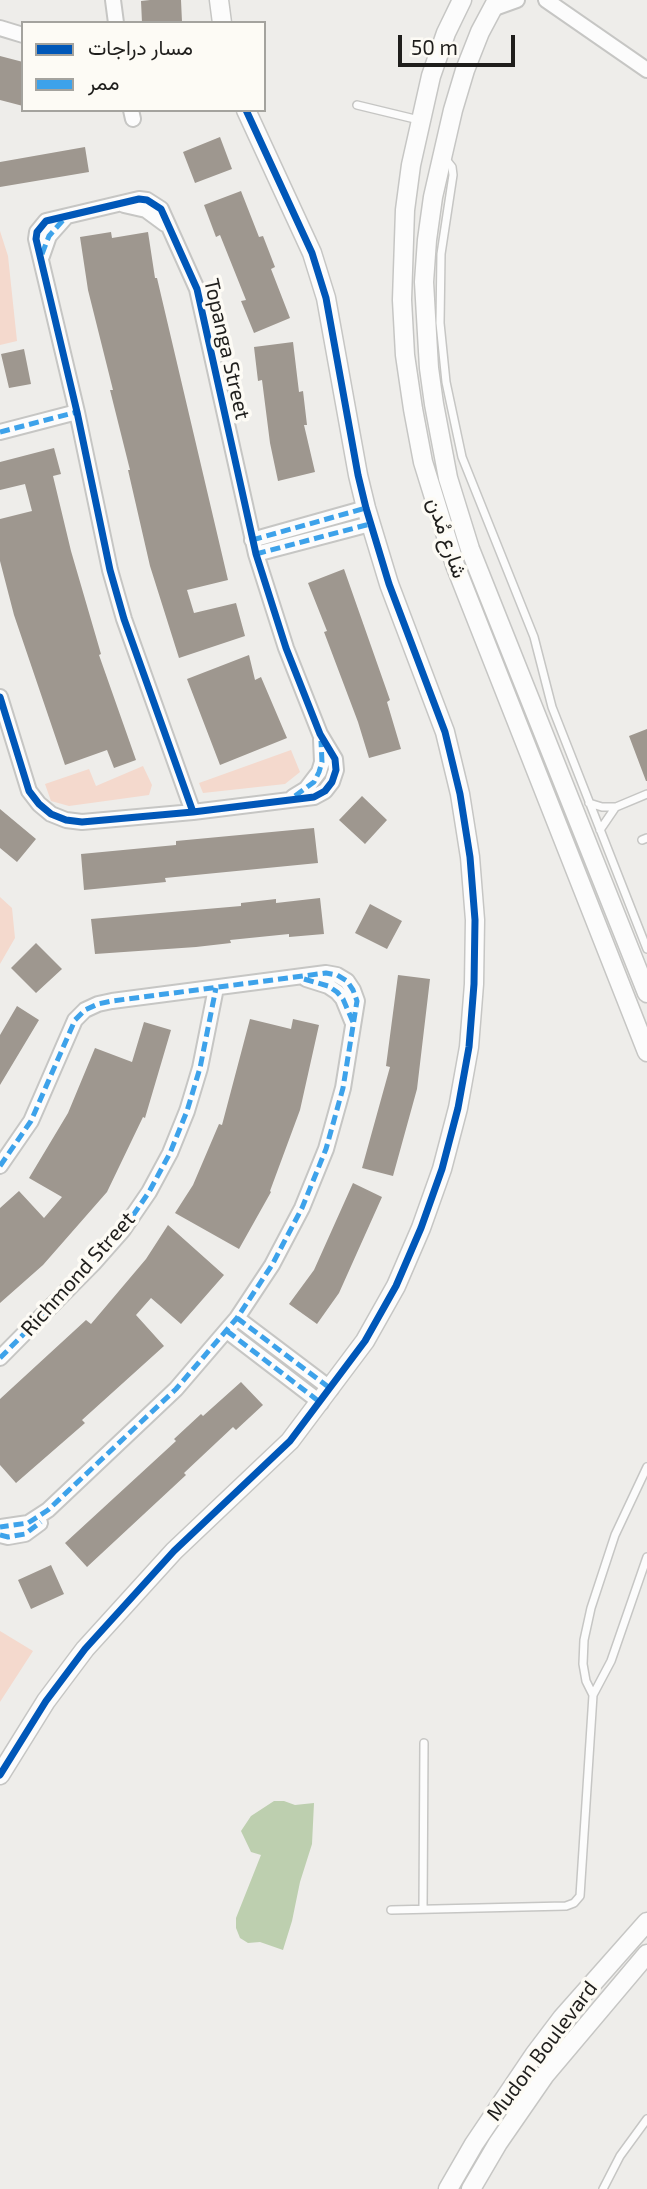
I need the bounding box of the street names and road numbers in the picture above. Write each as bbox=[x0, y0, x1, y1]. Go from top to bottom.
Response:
street label: Topanga Street bbox=[199, 276, 255, 422]
street label: شارع مُدن bbox=[421, 494, 473, 582]
street label: Richmond Street bbox=[16, 1207, 140, 1341]
street label: Mudon Boulevard bbox=[481, 1976, 603, 2126]

